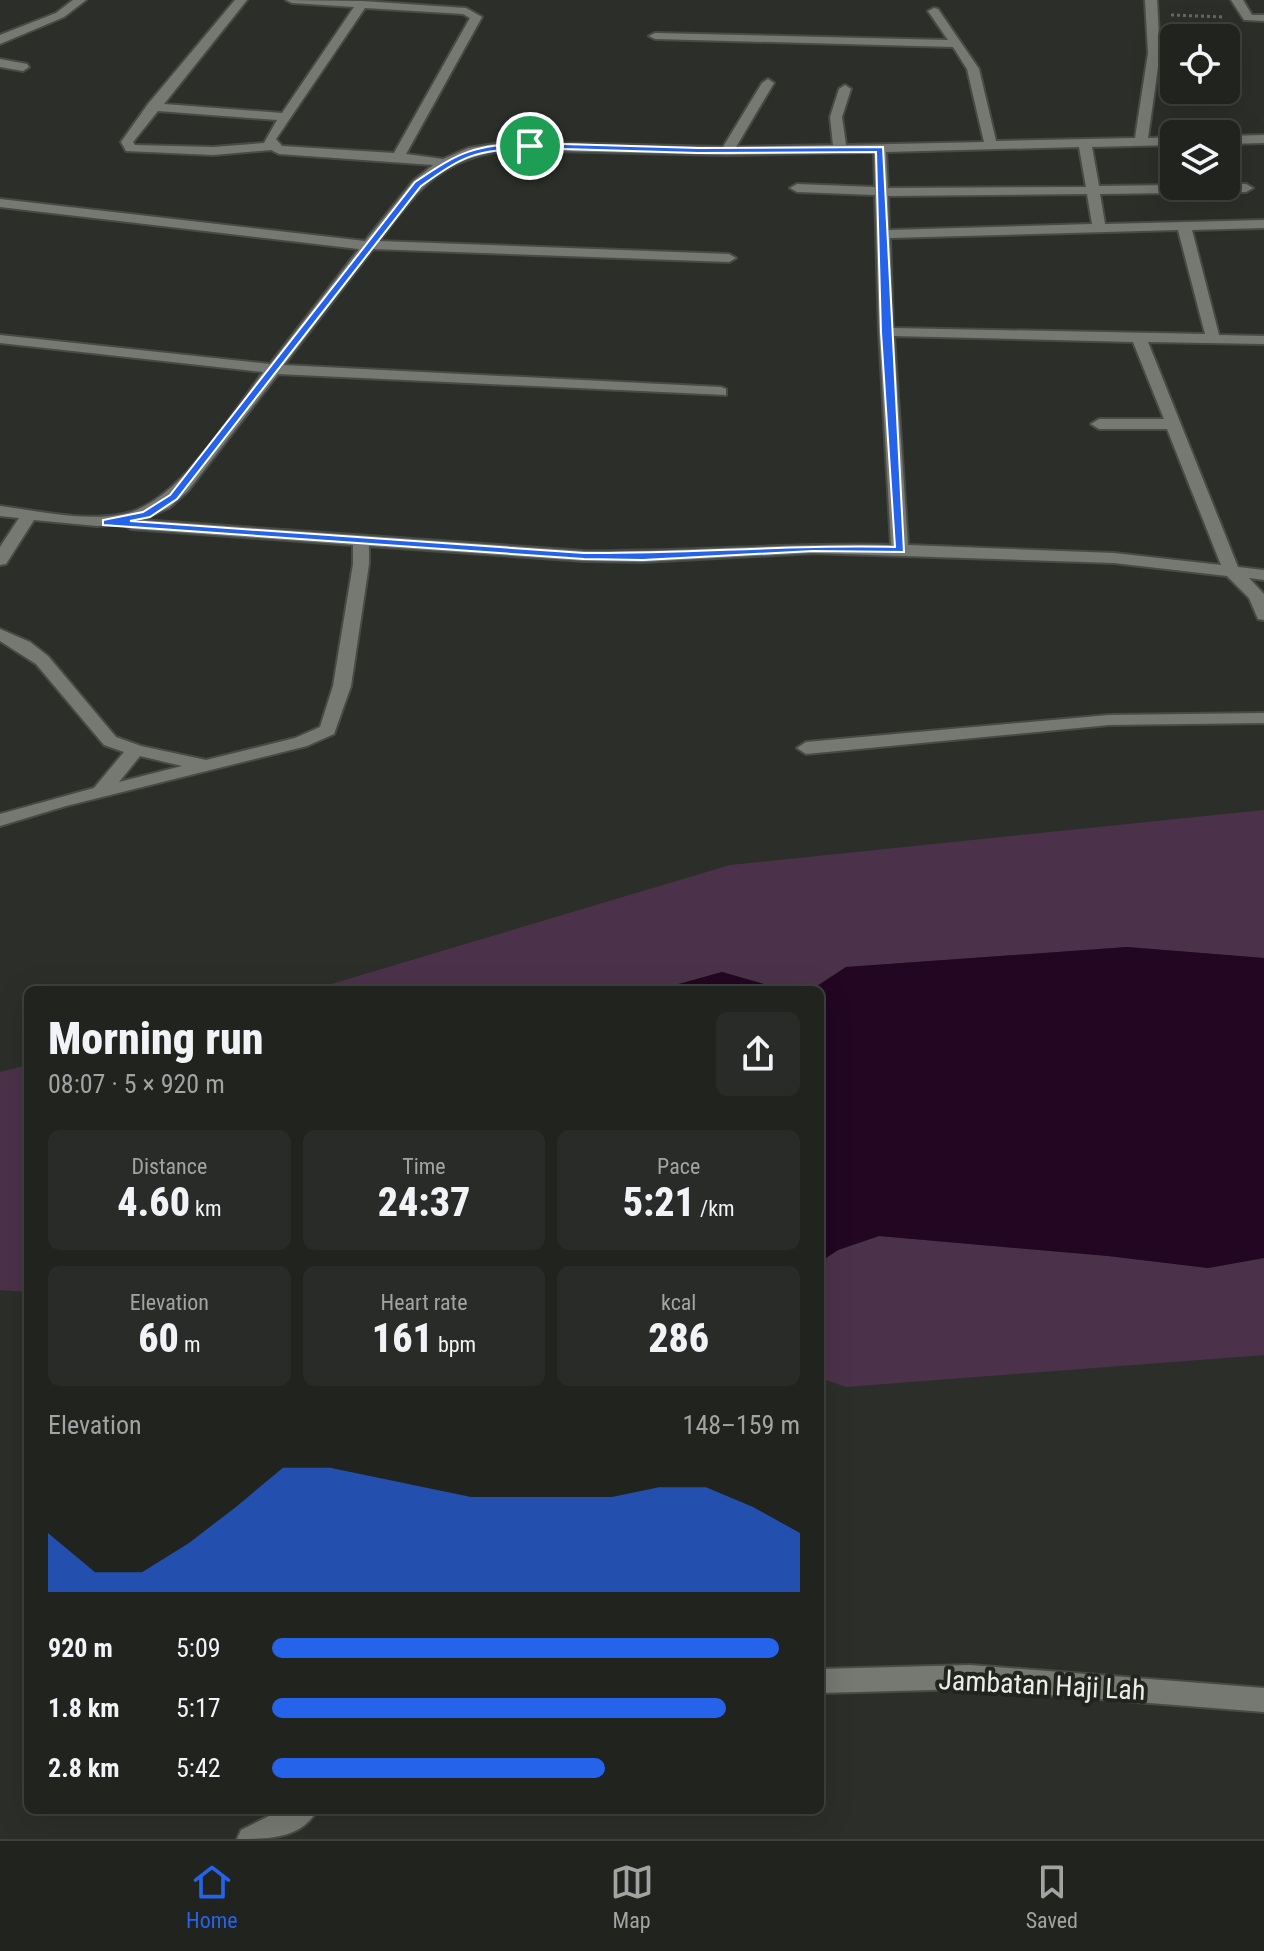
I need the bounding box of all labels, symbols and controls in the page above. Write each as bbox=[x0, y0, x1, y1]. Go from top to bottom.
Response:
map controls bbox=[1160, 24, 1240, 200]
button: locate bbox=[1160, 24, 1240, 104]
pin bbox=[496, 112, 564, 180]
button: layers bbox=[1160, 120, 1240, 200]
icon: arrive bbox=[508, 124, 552, 168]
button: share bbox=[716, 1012, 800, 1096]
text: Morning run bbox=[48, 1013, 264, 1065]
text: 08:07 · 5 × 920 m bbox=[48, 1069, 225, 1099]
text: Distance bbox=[131, 1154, 207, 1179]
text: Time bbox=[402, 1154, 446, 1179]
text: Pace bbox=[657, 1154, 700, 1179]
text: 4.60 bbox=[117, 1179, 190, 1226]
text: 24:37 bbox=[378, 1179, 470, 1226]
text: 5:21 bbox=[623, 1179, 695, 1226]
text: km bbox=[190, 1196, 222, 1221]
text: /km bbox=[695, 1196, 735, 1221]
text: Elevation bbox=[130, 1290, 209, 1315]
text: Heart rate bbox=[381, 1290, 467, 1315]
text: kcal bbox=[661, 1290, 696, 1315]
text: 60 bbox=[138, 1315, 179, 1362]
text: 161 bbox=[372, 1315, 433, 1362]
text: 286 bbox=[648, 1315, 709, 1362]
text: m bbox=[179, 1332, 200, 1357]
text: bpm bbox=[433, 1332, 476, 1357]
text: Elevation bbox=[48, 1410, 142, 1440]
text: 148–159 m bbox=[683, 1410, 800, 1440]
text: 920 m bbox=[48, 1633, 113, 1663]
text: 5:09 bbox=[176, 1633, 221, 1663]
street label: Jambatan Haji Lah bbox=[938, 1663, 1146, 1707]
text: 1.8 km bbox=[48, 1693, 120, 1723]
text: 5:17 bbox=[176, 1693, 221, 1723]
text: 2.8 km bbox=[48, 1753, 120, 1783]
text: 5:42 bbox=[176, 1753, 221, 1783]
tab: Home bbox=[186, 1860, 238, 1933]
tab: Map bbox=[610, 1860, 654, 1933]
tab: Saved bbox=[1026, 1860, 1078, 1933]

